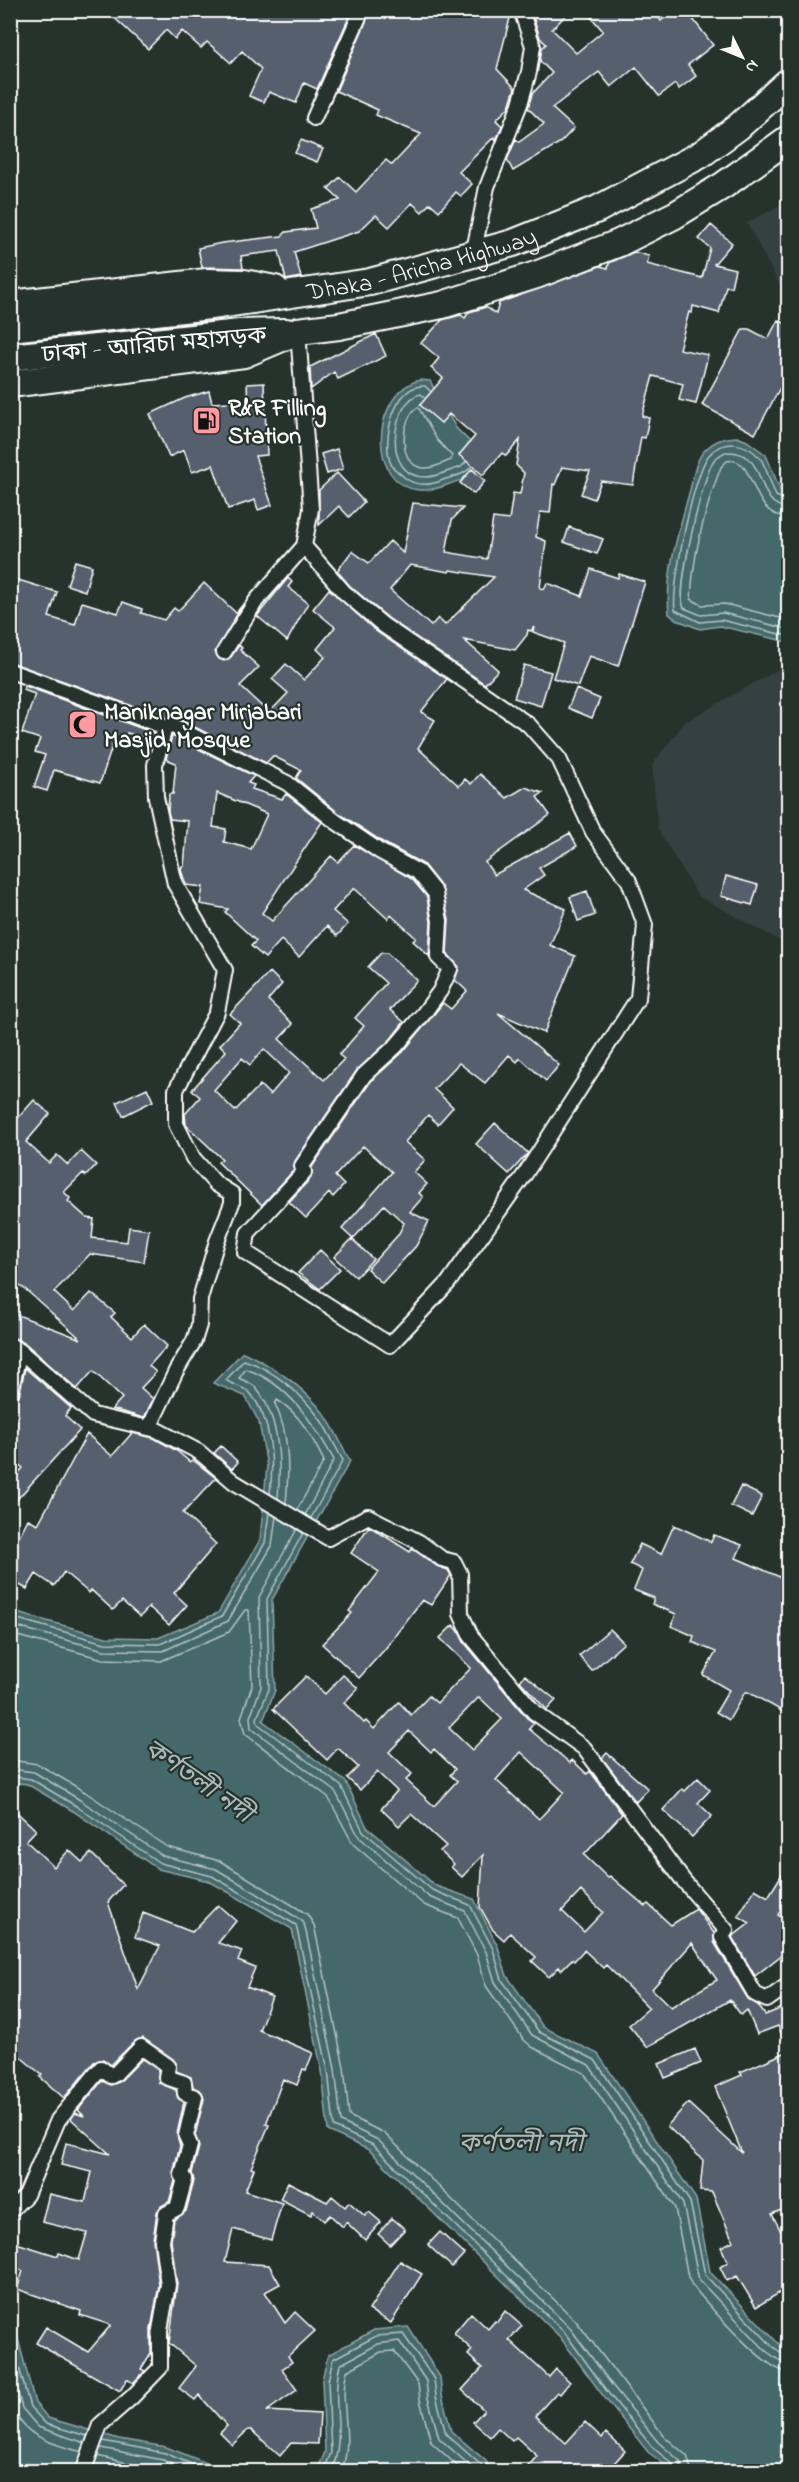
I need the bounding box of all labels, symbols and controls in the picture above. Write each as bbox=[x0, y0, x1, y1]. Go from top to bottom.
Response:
north arrow bbox=[712, 27, 772, 87]
text: N bbox=[739, 54, 764, 78]
street label: Dhaka - Aricha Highway bbox=[304, 220, 543, 312]
street label: ঢাকা - আরিচা মহাসড়ক bbox=[39, 319, 269, 374]
place label: R&R Filling Station bbox=[228, 392, 327, 455]
fuel station icon: R&R Filling Station bbox=[191, 405, 223, 437]
place label: Maniknagar Mirjabari Masjid, Mosque bbox=[104, 696, 302, 759]
mosque icon: Maniknagar Mirjabari Masjid, Mosque bbox=[67, 709, 99, 741]
water label: কর্ণতলী নদী bbox=[135, 1731, 263, 1837]
water label: কর্ণতলী নদী bbox=[459, 2126, 589, 2164]

